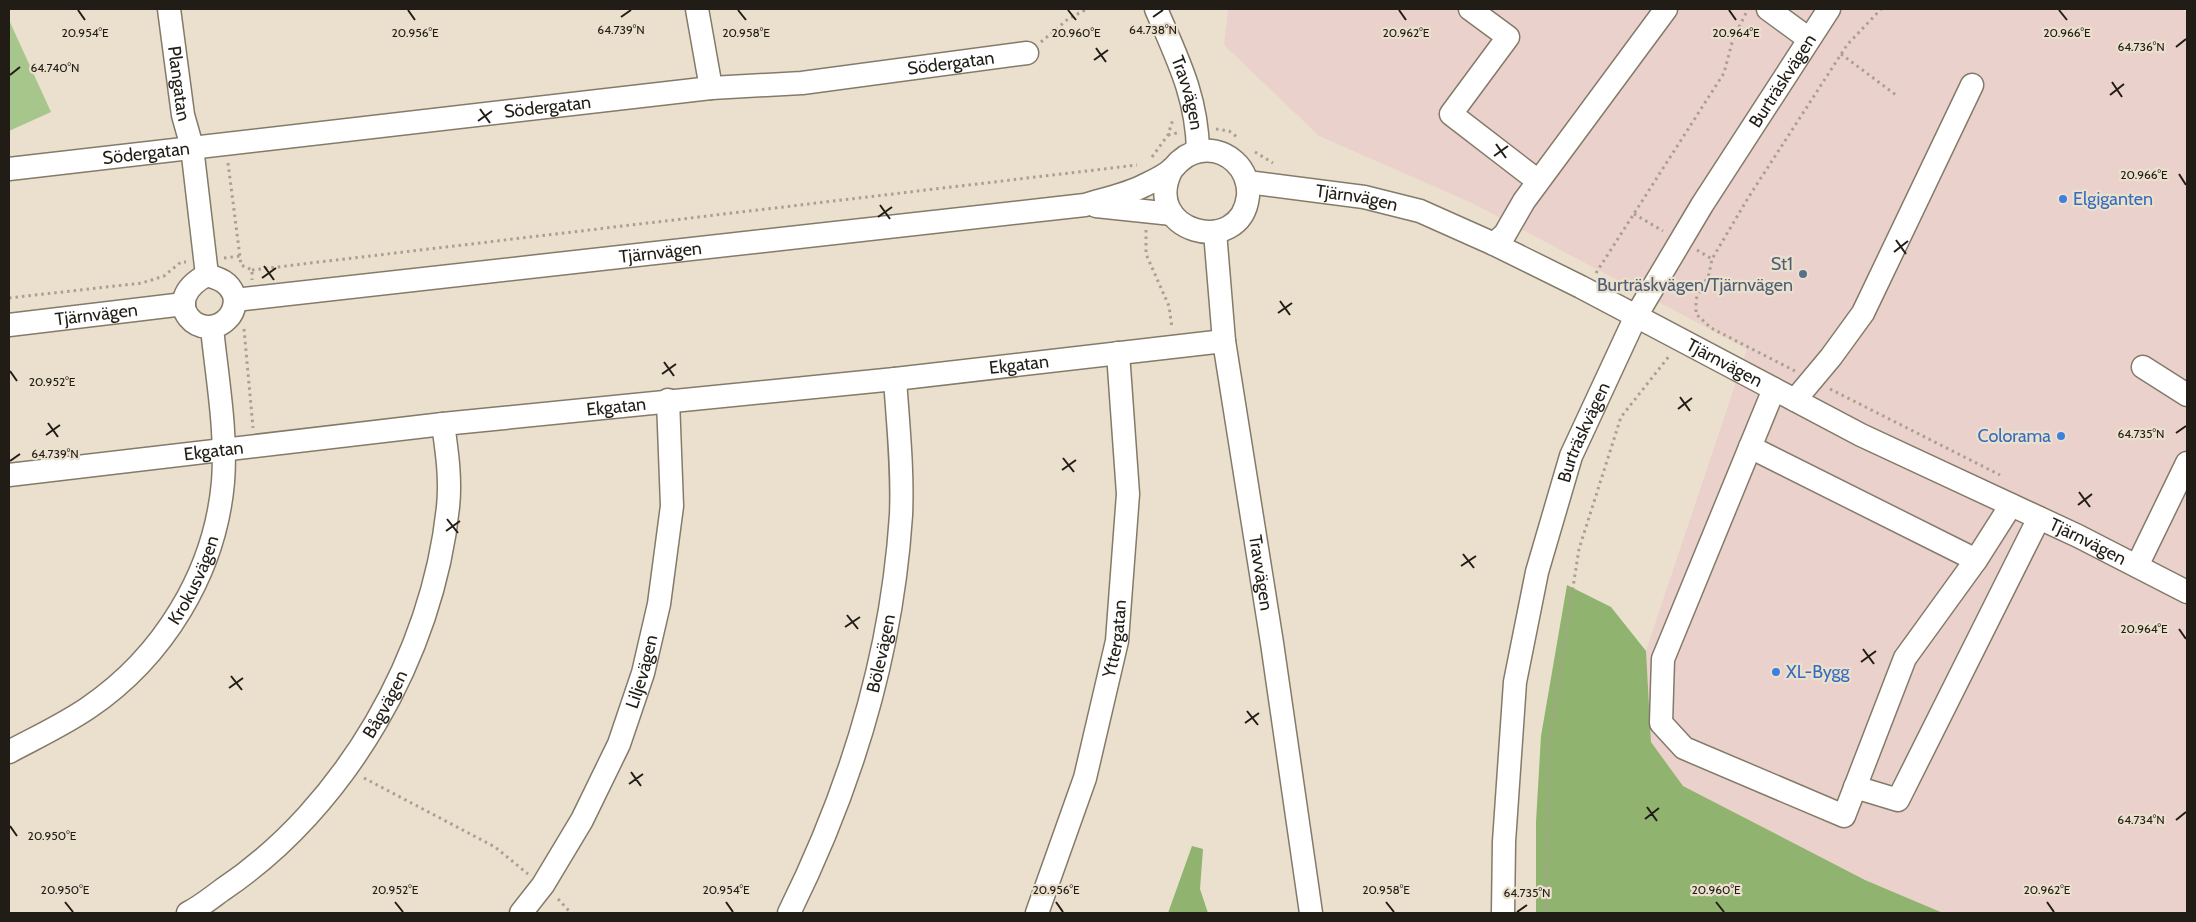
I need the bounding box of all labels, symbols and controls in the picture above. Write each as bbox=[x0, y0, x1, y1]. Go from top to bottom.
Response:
text: 64.739°N bbox=[597, 22, 645, 37]
text: 64.738°N bbox=[1129, 22, 1177, 37]
text: 20.954°E bbox=[61, 25, 109, 40]
text: 20.956°E bbox=[391, 25, 439, 40]
text: 20.958°E bbox=[722, 25, 770, 40]
text: 20.960°E bbox=[1051, 25, 1101, 40]
text: 20.962°E bbox=[1382, 25, 1430, 40]
text: 20.964°E bbox=[1712, 25, 1760, 40]
text: 20.966°E bbox=[2043, 25, 2091, 40]
street label: Burträskvägen bbox=[1744, 30, 1821, 132]
text: 64.736°N bbox=[2117, 39, 2165, 54]
street label: Plangatan bbox=[163, 45, 195, 124]
street label: Södergatan bbox=[906, 46, 996, 80]
street label: Travvägen bbox=[1166, 53, 1208, 131]
text: 64.740°N bbox=[31, 60, 79, 75]
street label: Södergatan bbox=[503, 91, 592, 123]
street label: Södergatan bbox=[101, 137, 191, 169]
text: 20.966°E bbox=[2120, 167, 2168, 182]
street label: Tjärnvägen bbox=[1314, 180, 1400, 216]
place label: Elgiganten bbox=[2073, 188, 2153, 210]
marker: Elgiganten bbox=[2057, 193, 2069, 205]
street label: Tjärnvägen bbox=[618, 237, 703, 268]
place label: St1 Burträskvägen/Tjärnvägen bbox=[1597, 253, 1793, 296]
marker: St1 Burträskvägen/Tjärnvägen bbox=[1797, 268, 1809, 280]
street label: Tjärnvägen bbox=[54, 299, 139, 330]
street label: Tjärnvägen bbox=[1683, 334, 1766, 392]
street label: Ekgatan bbox=[988, 350, 1050, 379]
text: 20.952°E bbox=[29, 374, 76, 389]
street label: Burträskvägen bbox=[1553, 379, 1615, 485]
street label: Ekgatan bbox=[585, 393, 647, 421]
place label: Colorama bbox=[1978, 425, 2051, 447]
text: 64.735°N bbox=[2117, 426, 2165, 441]
marker: Colorama bbox=[2055, 430, 2067, 442]
street label: Ekgatan bbox=[183, 437, 245, 465]
text: 64.739°N bbox=[31, 446, 79, 461]
street label: Tjärnvägen bbox=[2046, 513, 2130, 570]
street label: Krokusvägen bbox=[163, 533, 223, 629]
street label: Travvägen bbox=[1244, 533, 1278, 612]
street label: Yttergatan bbox=[1098, 599, 1131, 681]
street label: Bölevägen bbox=[862, 613, 900, 695]
text: 20.964°E bbox=[2120, 621, 2168, 636]
street label: Liljevägen bbox=[621, 633, 663, 711]
place label: XL-Bygg bbox=[1786, 661, 1851, 683]
marker: XL-Bygg bbox=[1770, 666, 1782, 678]
street label: Bågvägen bbox=[358, 667, 412, 742]
text: 64.734°N bbox=[2117, 812, 2165, 827]
text: 20.950°E bbox=[28, 828, 77, 843]
text: 20.950°E bbox=[41, 882, 90, 897]
text: 20.952°E bbox=[372, 882, 419, 897]
text: 20.954°E bbox=[702, 882, 750, 897]
text: 20.956°E bbox=[1032, 882, 1080, 897]
text: 20.958°E bbox=[1362, 882, 1410, 897]
text: 20.960°E bbox=[1691, 882, 1741, 897]
text: 20.962°E bbox=[2023, 882, 2071, 897]
text: 64.735°N bbox=[1503, 885, 1551, 900]

